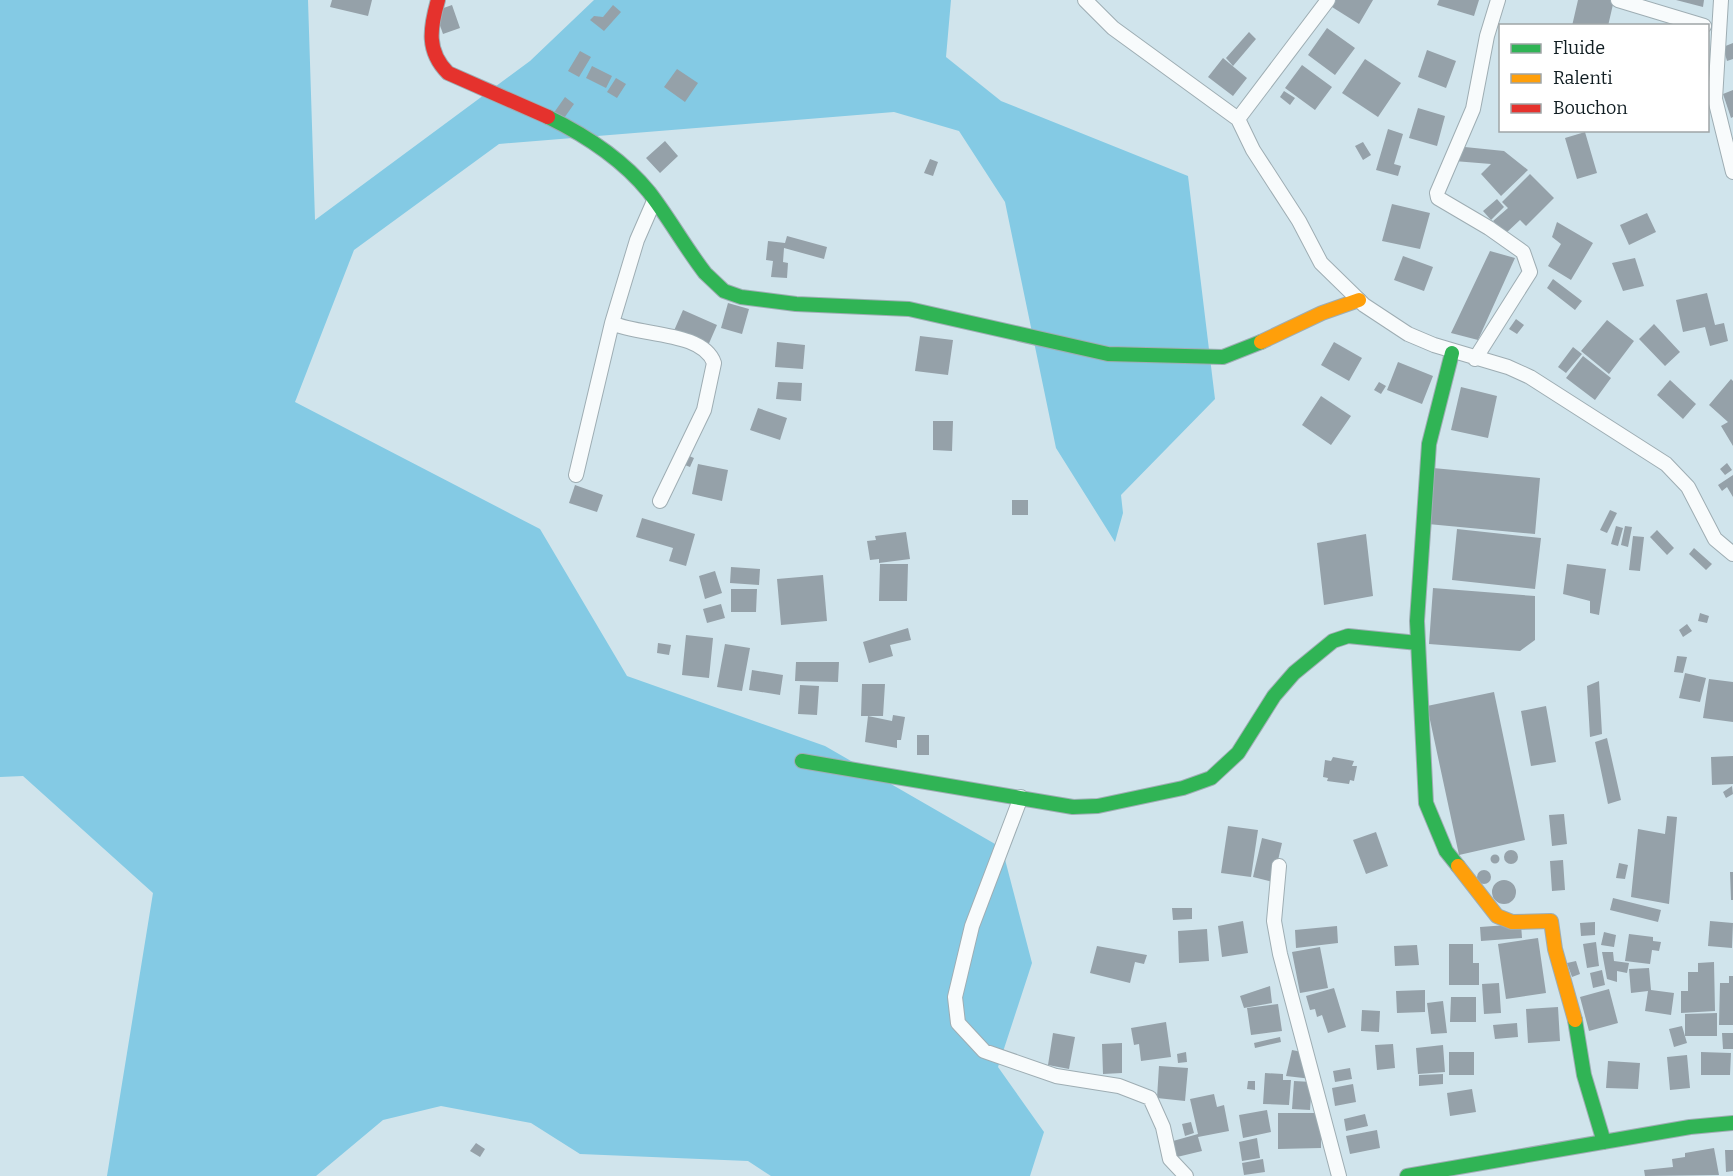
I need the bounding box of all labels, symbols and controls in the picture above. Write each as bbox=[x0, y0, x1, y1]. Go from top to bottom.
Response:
legend bbox=[1499, 24, 1709, 132]
text: Fluide bbox=[1553, 37, 1605, 59]
text: Ralenti bbox=[1553, 67, 1613, 89]
text: Bouchon bbox=[1553, 97, 1628, 119]

